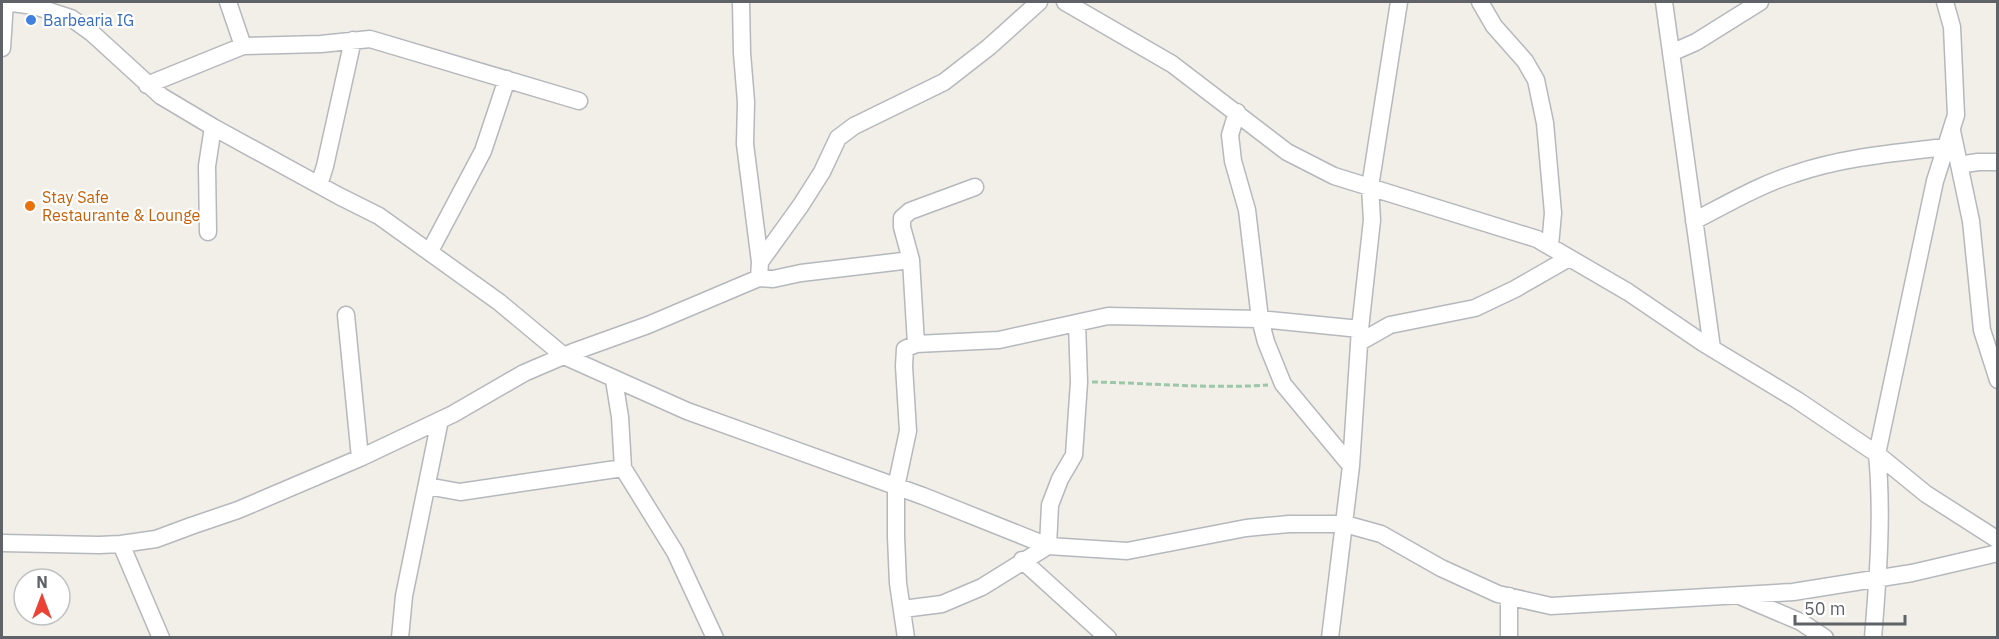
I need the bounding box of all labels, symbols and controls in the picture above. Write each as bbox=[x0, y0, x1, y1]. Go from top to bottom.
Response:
place label: Barbearia IG bbox=[43, 10, 134, 30]
marker: Barbearia IG bbox=[24, 13, 38, 27]
place label: Stay Safe Restaurante & Lounge bbox=[42, 187, 200, 225]
marker: Stay Safe Restaurante & Lounge bbox=[23, 199, 37, 213]
north arrow bbox=[12, 567, 72, 627]
text: N bbox=[36, 572, 48, 592]
scale bar bbox=[1795, 588, 1904, 626]
text: 50 m bbox=[1804, 597, 1846, 620]

